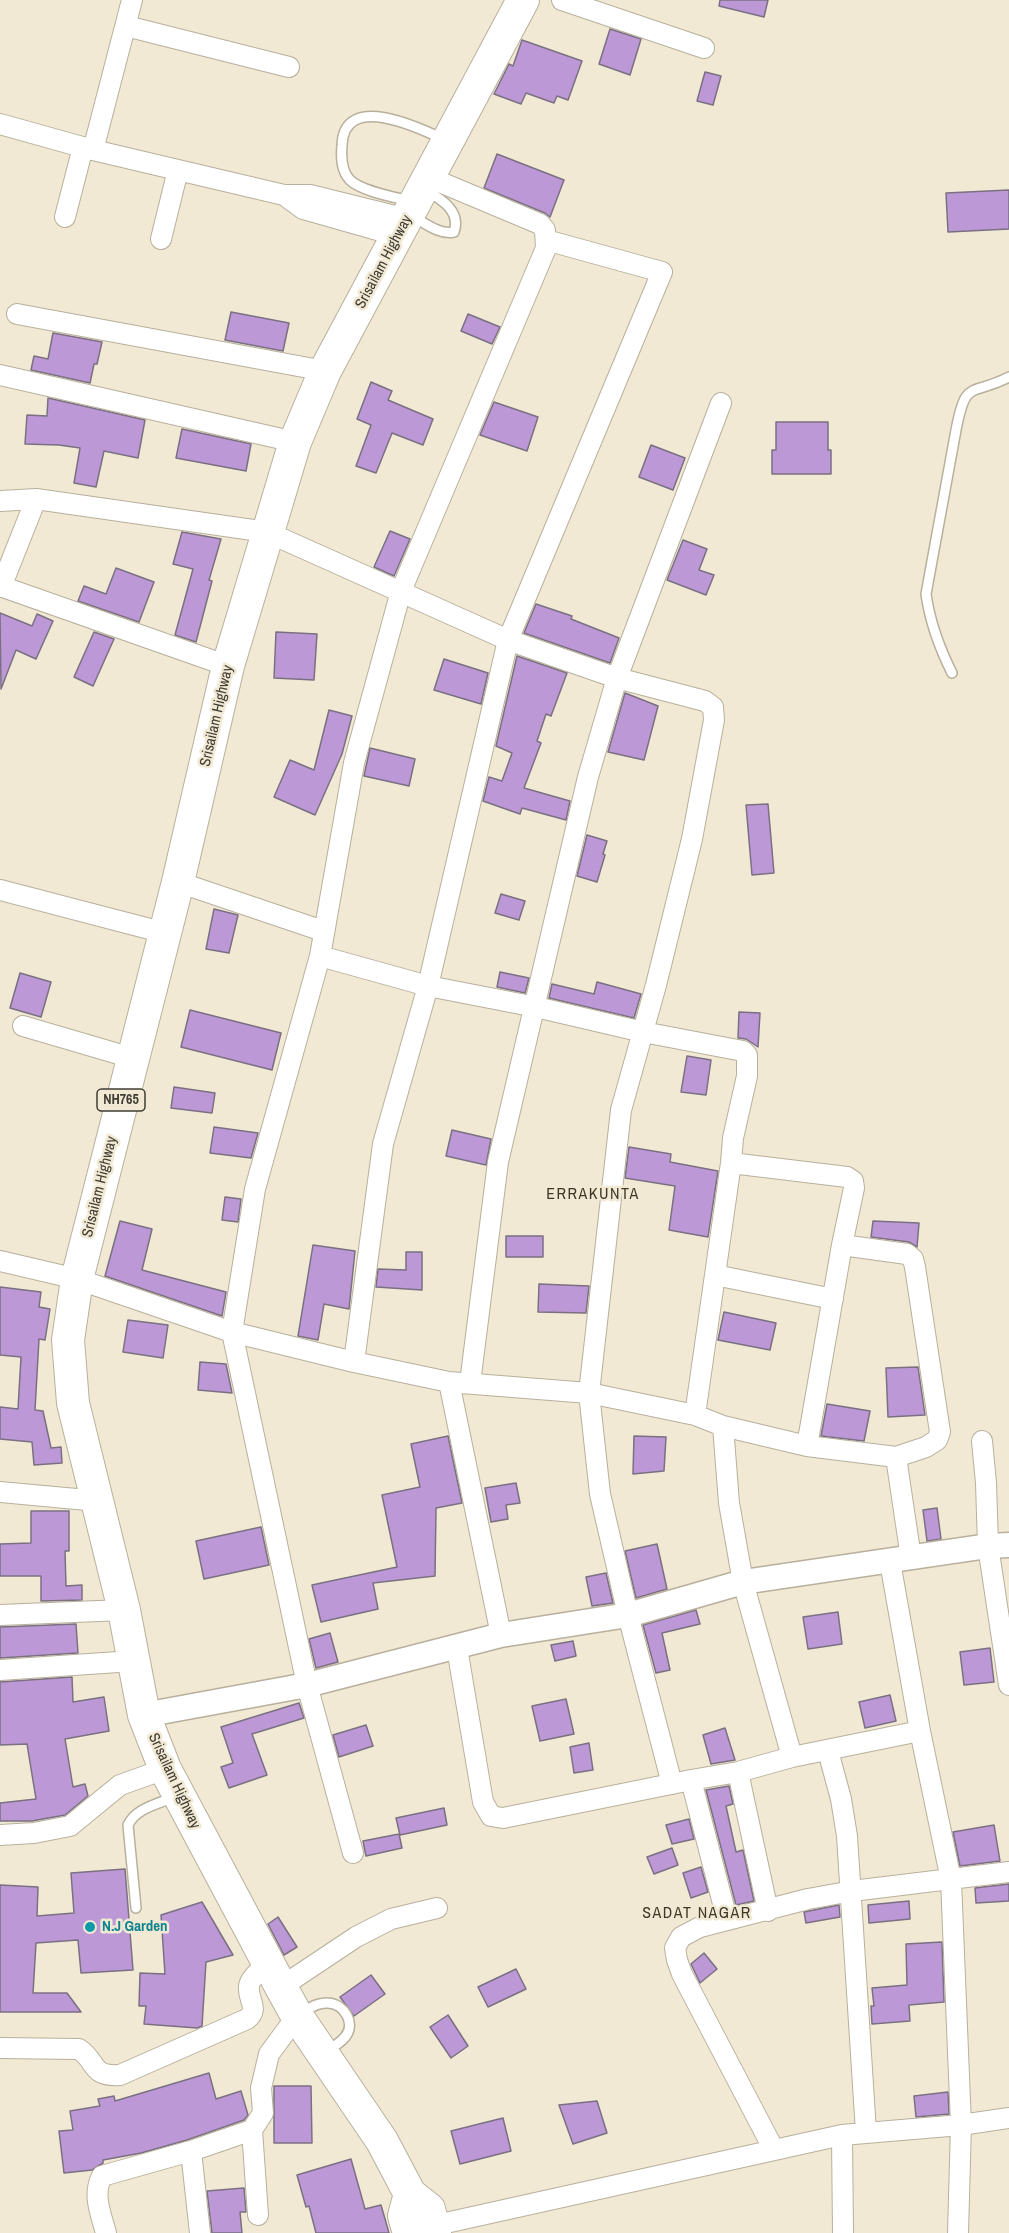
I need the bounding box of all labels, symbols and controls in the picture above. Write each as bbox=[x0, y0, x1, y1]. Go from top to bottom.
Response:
street label: Srisailam Highway bbox=[352, 212, 416, 312]
street label: Srisailam Highway bbox=[197, 664, 237, 768]
road number: NH765 bbox=[97, 1089, 145, 1111]
street label: Srisailam Highway bbox=[79, 1135, 121, 1239]
district label: ERRAKUNTA bbox=[546, 1185, 640, 1205]
street label: Srisailam Highway bbox=[144, 1730, 204, 1832]
district label: SADAT NAGAR bbox=[642, 1904, 752, 1924]
place label: N.J Garden bbox=[102, 1918, 168, 1936]
marker: N.J Garden bbox=[83, 1920, 97, 1934]

